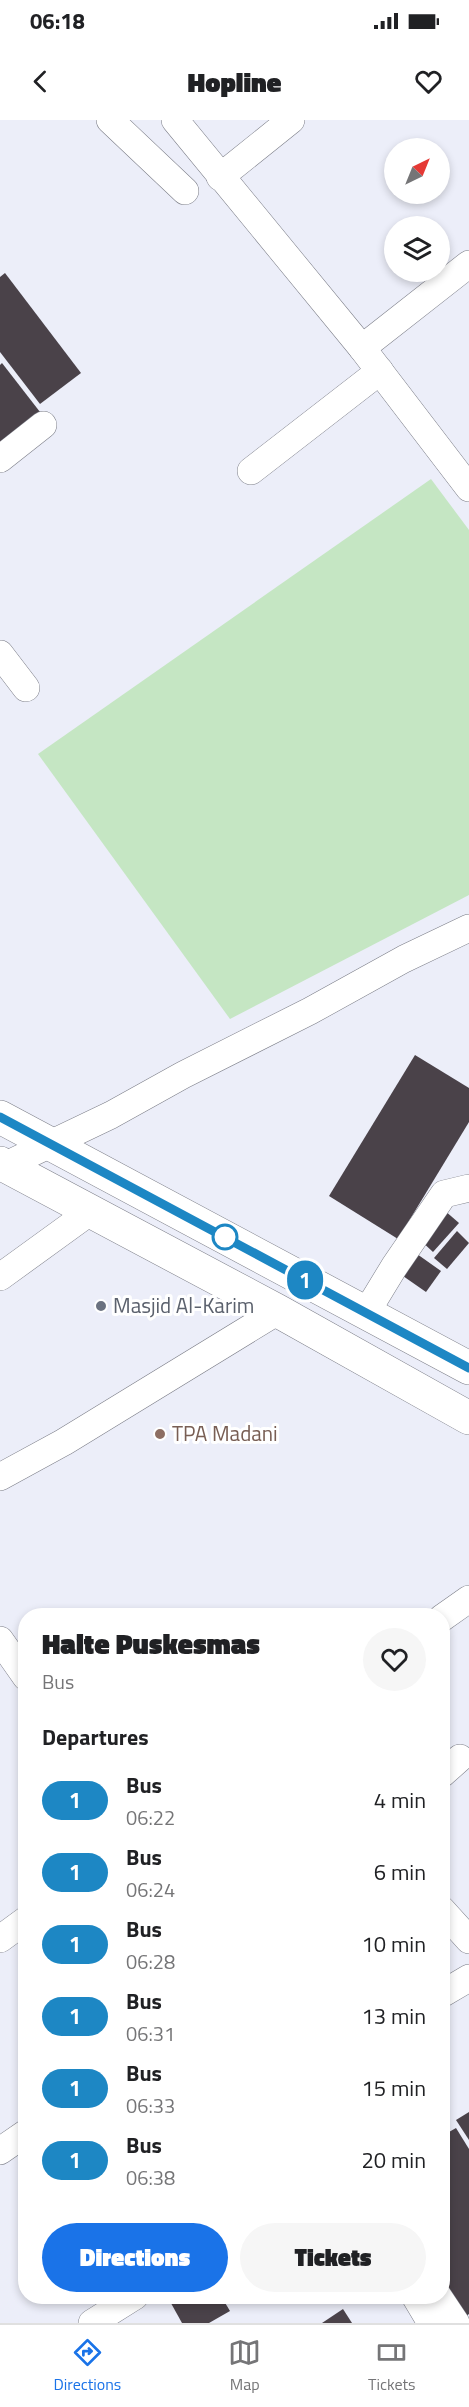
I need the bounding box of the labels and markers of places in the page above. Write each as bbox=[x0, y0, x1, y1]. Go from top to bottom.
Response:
unlabelled marker bbox=[212, 1224, 238, 1250]
place label: Masjid Al-Karim bbox=[113, 1289, 254, 1321]
marker: Masjid Al-Karim bbox=[94, 1299, 108, 1313]
place label: TPA Madani bbox=[172, 1417, 278, 1449]
marker: TPA Madani bbox=[153, 1427, 167, 1441]

